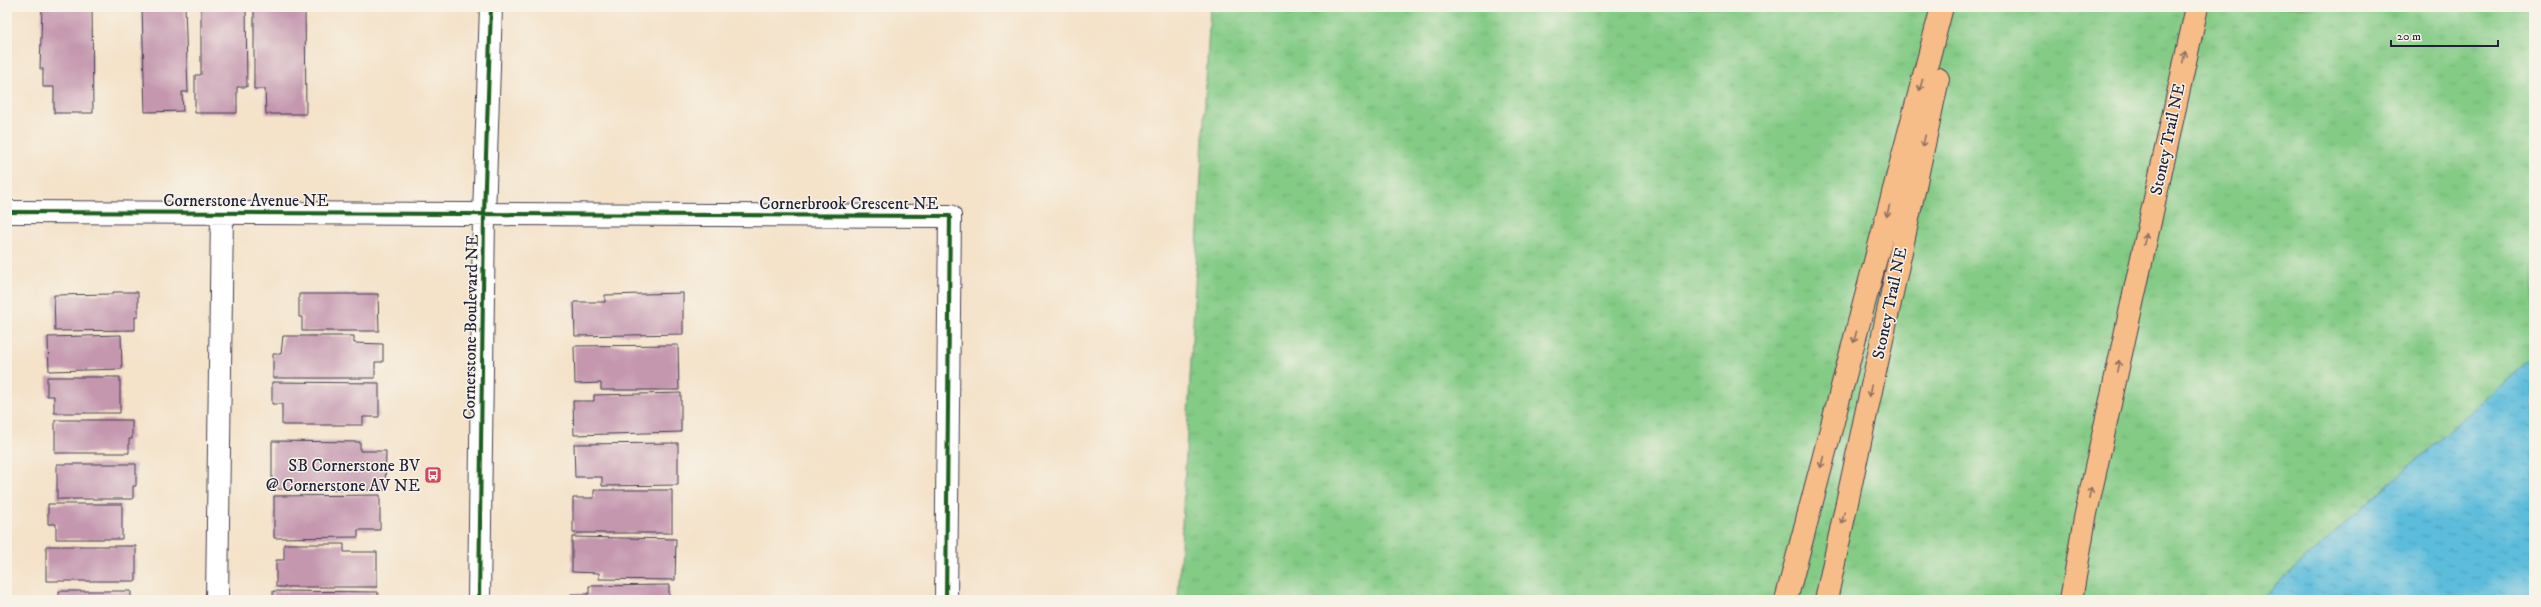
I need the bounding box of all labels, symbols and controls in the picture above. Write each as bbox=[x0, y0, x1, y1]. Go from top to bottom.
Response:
scale bar bbox=[2391, 22, 2498, 48]
text: 20 m bbox=[2397, 29, 2421, 44]
one-way arrow bbox=[2181, 51, 2189, 64]
one-way arrow bbox=[1917, 79, 1925, 92]
street label: Stoney Trail NE bbox=[2145, 81, 2191, 197]
one-way arrow bbox=[1920, 134, 1928, 147]
street label: Cornerstone Avenue NE bbox=[163, 190, 329, 212]
street label: Cornerbrook Crescent NE bbox=[759, 193, 939, 215]
one-way arrow bbox=[1884, 204, 1891, 217]
one-way arrow bbox=[2142, 232, 2150, 245]
street label: Cornerstone Boulevard NE bbox=[458, 234, 484, 420]
street label: Stoney Trail NE bbox=[1867, 245, 1913, 361]
one-way arrow bbox=[1851, 330, 1858, 343]
one-way arrow bbox=[2114, 359, 2122, 372]
one-way arrow bbox=[1866, 384, 1874, 397]
place label: SB Cornerstone BV @ Cornerstone AV NE bbox=[266, 455, 421, 497]
one-way arrow bbox=[1817, 456, 1825, 469]
bus stop icon: SB Cornerstone BV @ Cornerstone AV NE bbox=[423, 465, 443, 485]
one-way arrow bbox=[2086, 486, 2094, 499]
one-way arrow bbox=[1838, 511, 1846, 524]

